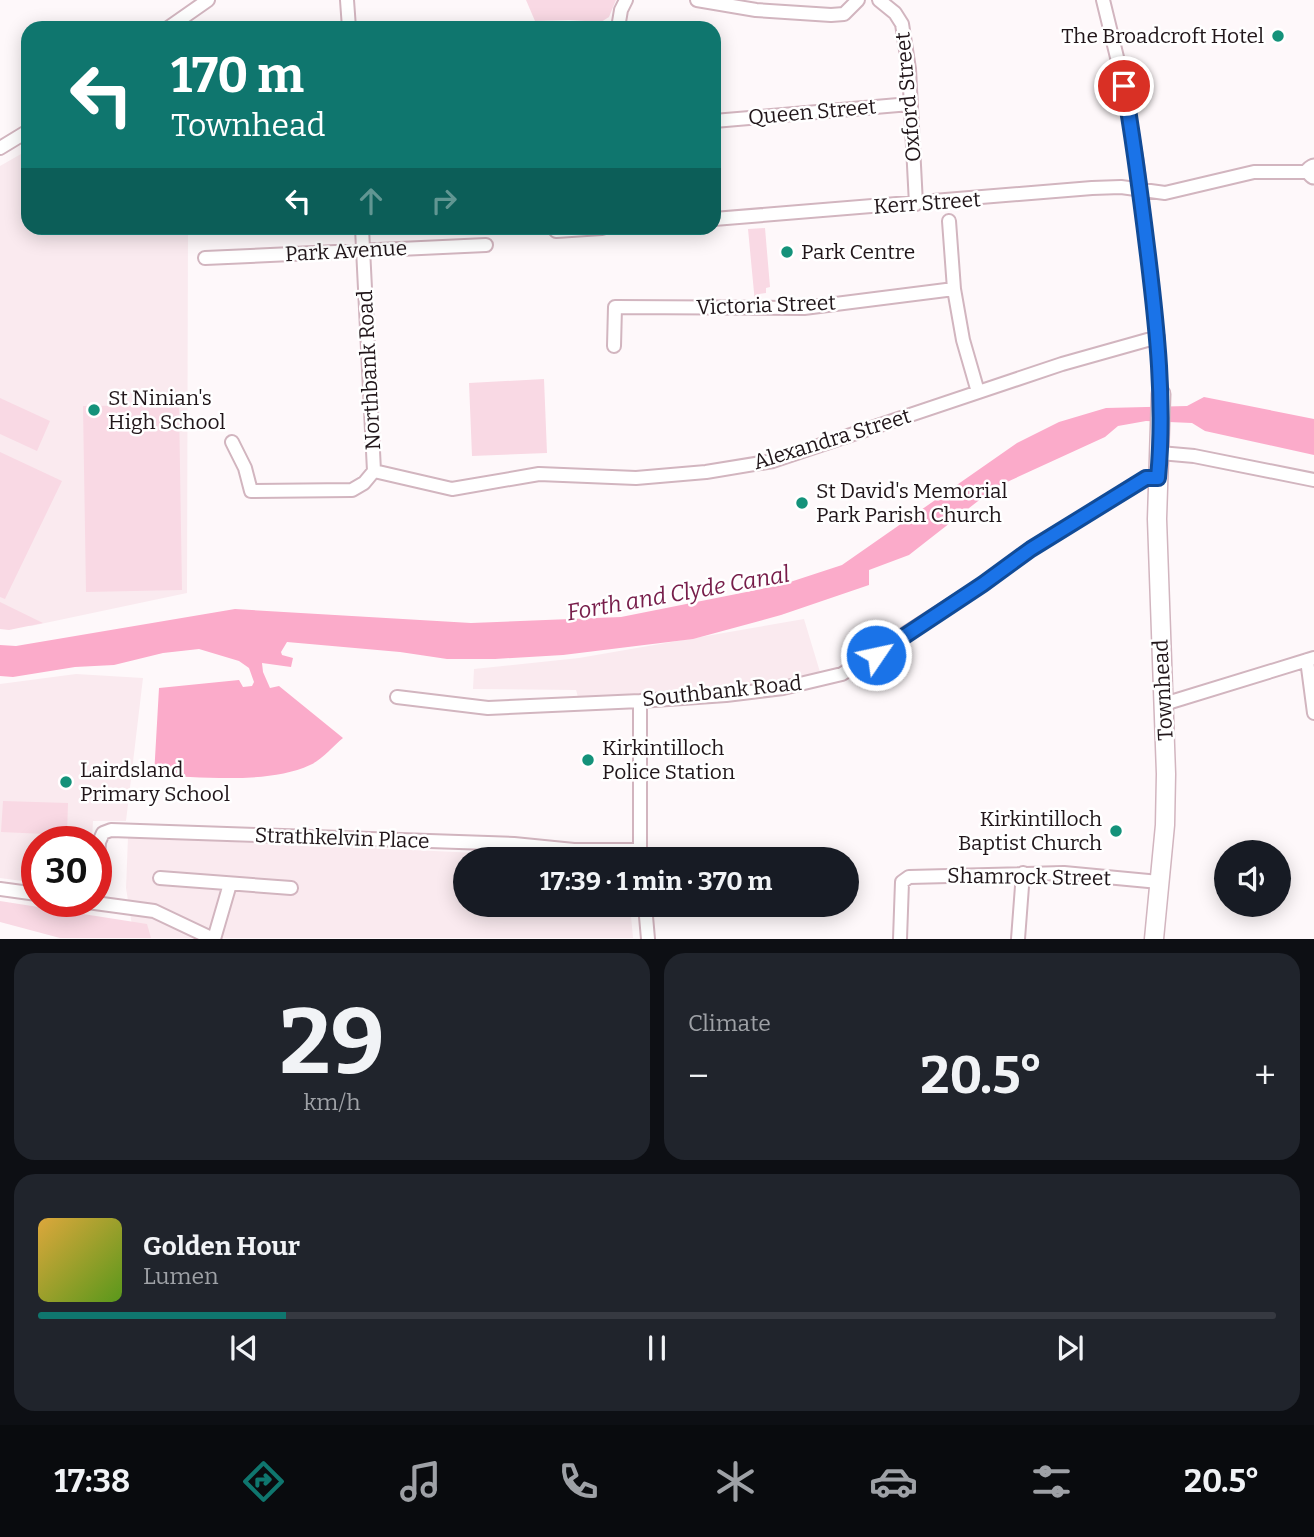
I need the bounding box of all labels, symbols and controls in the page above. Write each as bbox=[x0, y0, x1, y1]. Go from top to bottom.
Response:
place label: The Broadcroft Hotel bbox=[1061, 23, 1264, 49]
marker: The Broadcroft Hotel bbox=[1270, 28, 1286, 44]
street label: Oxford Street bbox=[889, 31, 927, 163]
text: 170 m bbox=[171, 46, 304, 105]
icon: left bbox=[56, 49, 147, 140]
pin bbox=[1094, 56, 1154, 116]
icon: arrive bbox=[1105, 67, 1143, 105]
street label: Queen Street bbox=[747, 93, 877, 131]
text: Townhead bbox=[171, 106, 325, 144]
icon: left bbox=[279, 182, 317, 220]
icon: ahead bbox=[352, 182, 390, 220]
icon: right bbox=[425, 182, 463, 220]
street label: Kerr Street bbox=[873, 186, 982, 220]
street label: Park Avenue bbox=[284, 235, 408, 267]
place label: Park Centre bbox=[801, 239, 915, 265]
marker: Park Centre bbox=[779, 244, 795, 260]
street label: Northbank Road bbox=[352, 289, 386, 451]
street label: Victoria Street bbox=[696, 290, 837, 320]
place label: St Ninian's High School bbox=[108, 385, 226, 435]
marker: St Ninian's High School bbox=[86, 402, 102, 418]
street label: Alexandra Street bbox=[750, 403, 914, 475]
place label: St David's Memorial Park Parish Church bbox=[816, 478, 1007, 528]
marker: St David's Memorial Park Parish Church bbox=[794, 495, 810, 511]
water label: Forth and Clyde Canal bbox=[564, 560, 792, 626]
position arrow bbox=[839, 618, 913, 692]
street label: Townhead bbox=[1147, 639, 1179, 741]
street label: Southbank Road bbox=[641, 670, 803, 712]
place label: Kirkintilloch Police Station bbox=[602, 735, 735, 785]
marker: Kirkintilloch Police Station bbox=[580, 752, 596, 768]
place label: Lairdsland Primary School bbox=[80, 757, 230, 807]
marker: Lairdsland Primary School bbox=[58, 774, 74, 790]
place label: Kirkintilloch Baptist Church bbox=[958, 806, 1102, 856]
street label: Strathkelvin Place bbox=[254, 822, 430, 854]
marker: Kirkintilloch Baptist Church bbox=[1108, 823, 1124, 839]
speed limit sign: 30 bbox=[21, 826, 112, 917]
map controls bbox=[1214, 840, 1291, 917]
button: sound bbox=[1214, 840, 1291, 917]
street label: Shamrock Street bbox=[947, 863, 1112, 891]
text: 17:39 · 1 min · 370 m bbox=[540, 866, 772, 897]
text: 29 bbox=[279, 988, 385, 1097]
text: Climate bbox=[688, 1009, 771, 1037]
text: 20.5° bbox=[920, 1044, 1043, 1107]
text: − bbox=[688, 1053, 709, 1099]
text: + bbox=[1254, 1053, 1276, 1099]
text: km/h bbox=[304, 1088, 360, 1116]
text: Golden Hour bbox=[143, 1231, 300, 1262]
text: Lumen bbox=[143, 1262, 219, 1290]
icon: previous bbox=[225, 1329, 263, 1367]
icon: pause bbox=[638, 1329, 676, 1367]
icon: next bbox=[1051, 1329, 1089, 1367]
icon: directions bbox=[239, 1457, 288, 1506]
icon: music bbox=[396, 1457, 445, 1506]
icon: phone bbox=[554, 1457, 603, 1506]
icon: climate bbox=[711, 1457, 760, 1506]
icon: car bbox=[869, 1457, 918, 1506]
icon: filters bbox=[1027, 1457, 1076, 1506]
text: 17:38 bbox=[54, 1462, 130, 1500]
text: 20.5° bbox=[1184, 1462, 1260, 1500]

